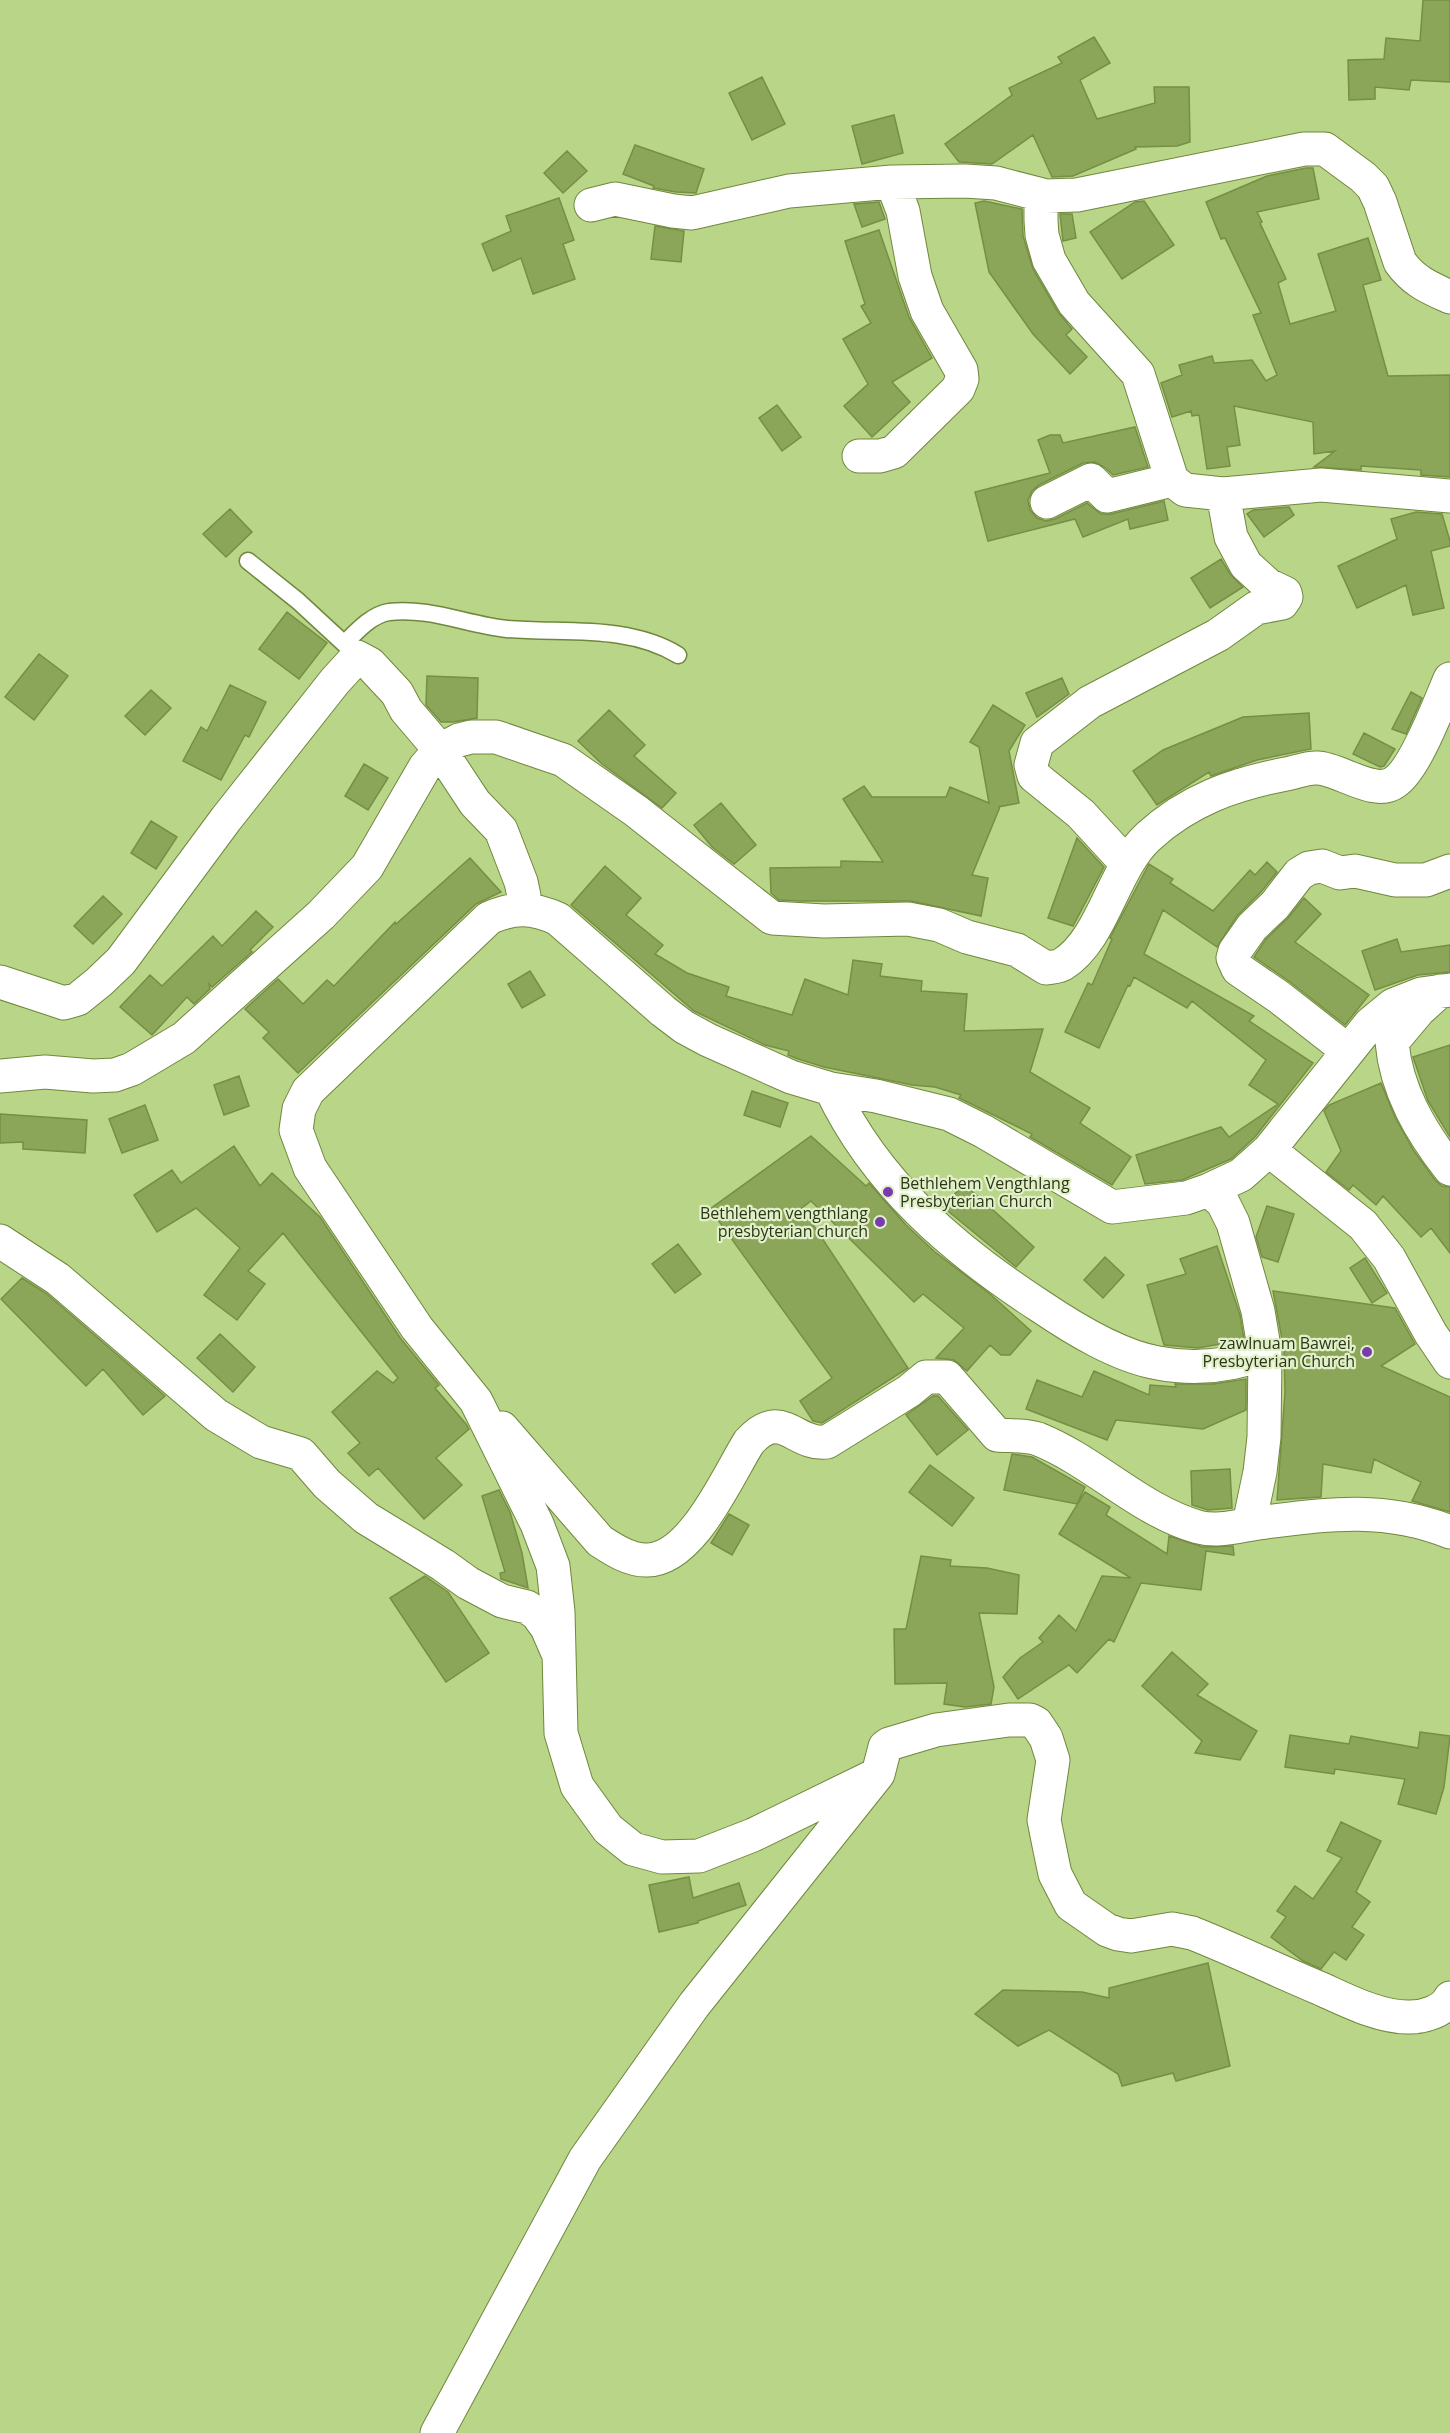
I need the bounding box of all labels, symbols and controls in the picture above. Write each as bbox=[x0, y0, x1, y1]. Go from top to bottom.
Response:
place label: Bethlehem Vengthlang Presbyterian Church bbox=[900, 1172, 1070, 1212]
marker: Bethlehem Vengthlang Presbyterian Church bbox=[881, 1185, 895, 1199]
place label: Bethlehem vengthlang presbyterian church bbox=[700, 1202, 868, 1242]
marker: Bethlehem vengthlang presbyterian church bbox=[873, 1215, 887, 1229]
place label: zawlnuam Bawrei, Presbyterian Church bbox=[1203, 1332, 1355, 1372]
marker: zawlnuam Bawrei, Presbyterian Church bbox=[1360, 1345, 1374, 1359]

